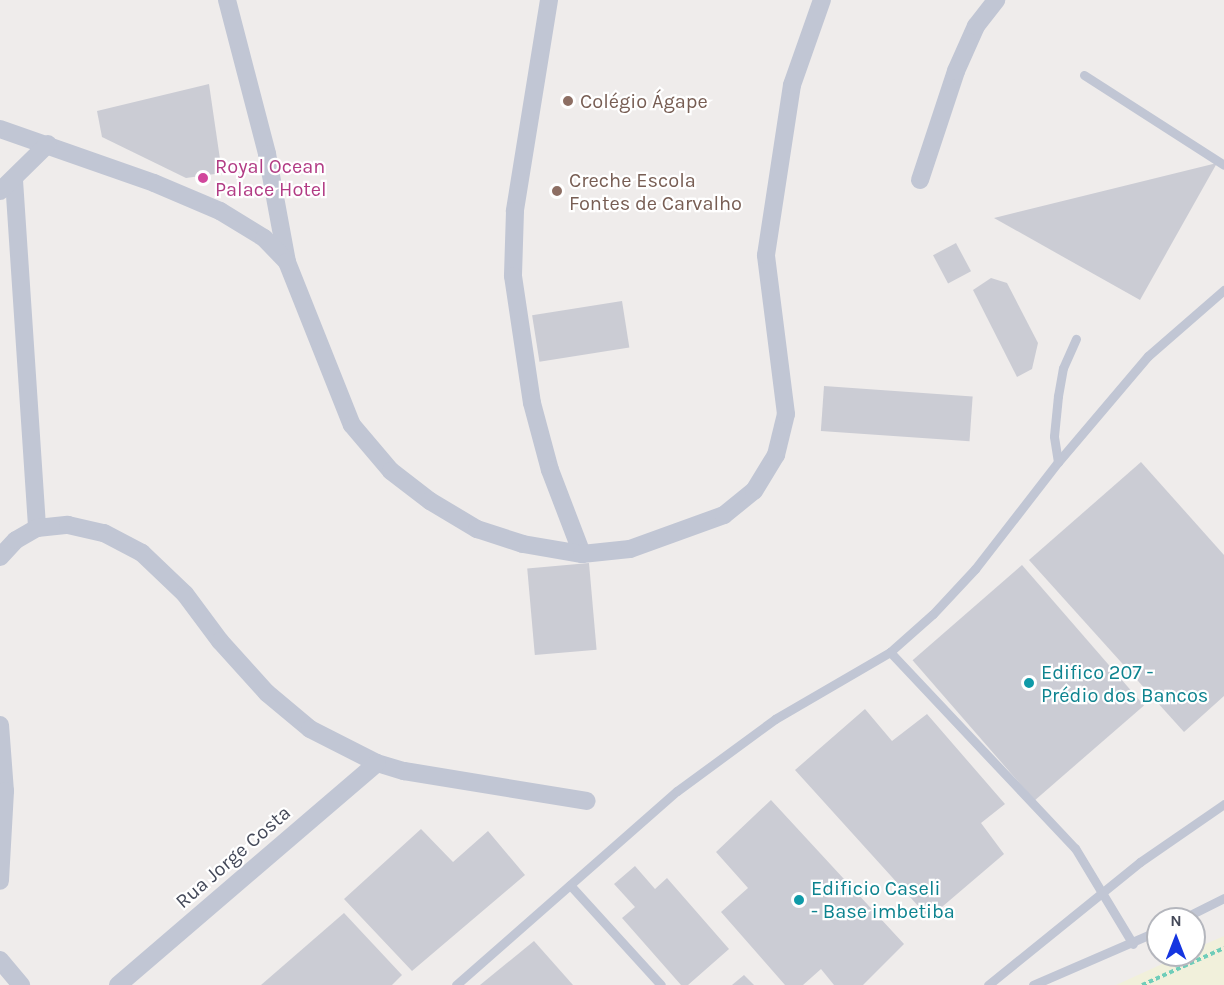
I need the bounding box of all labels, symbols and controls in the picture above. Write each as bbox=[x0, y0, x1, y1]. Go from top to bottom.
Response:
place label: Colégio Ágape bbox=[580, 89, 708, 113]
marker: Colégio Ágape bbox=[561, 94, 575, 108]
place label: Royal Ocean Palace Hotel bbox=[215, 154, 327, 201]
place label: Creche Escola Fontes de Carvalho bbox=[569, 168, 742, 215]
marker: Royal Ocean Palace Hotel bbox=[196, 171, 210, 185]
marker: Creche Escola Fontes de Carvalho bbox=[550, 184, 564, 198]
place label: Edifico 207 - Prédio dos Bancos bbox=[1041, 660, 1208, 707]
marker: Edifico 207 - Prédio dos Bancos bbox=[1022, 676, 1036, 690]
street label: Rua Jorge Costa bbox=[171, 801, 295, 913]
place label: Edificio Caseli - Base imbetiba bbox=[811, 876, 955, 923]
marker: Edificio Caseli - Base imbetiba bbox=[792, 893, 806, 907]
north arrow bbox=[1146, 907, 1206, 967]
text: N bbox=[1170, 911, 1182, 930]

